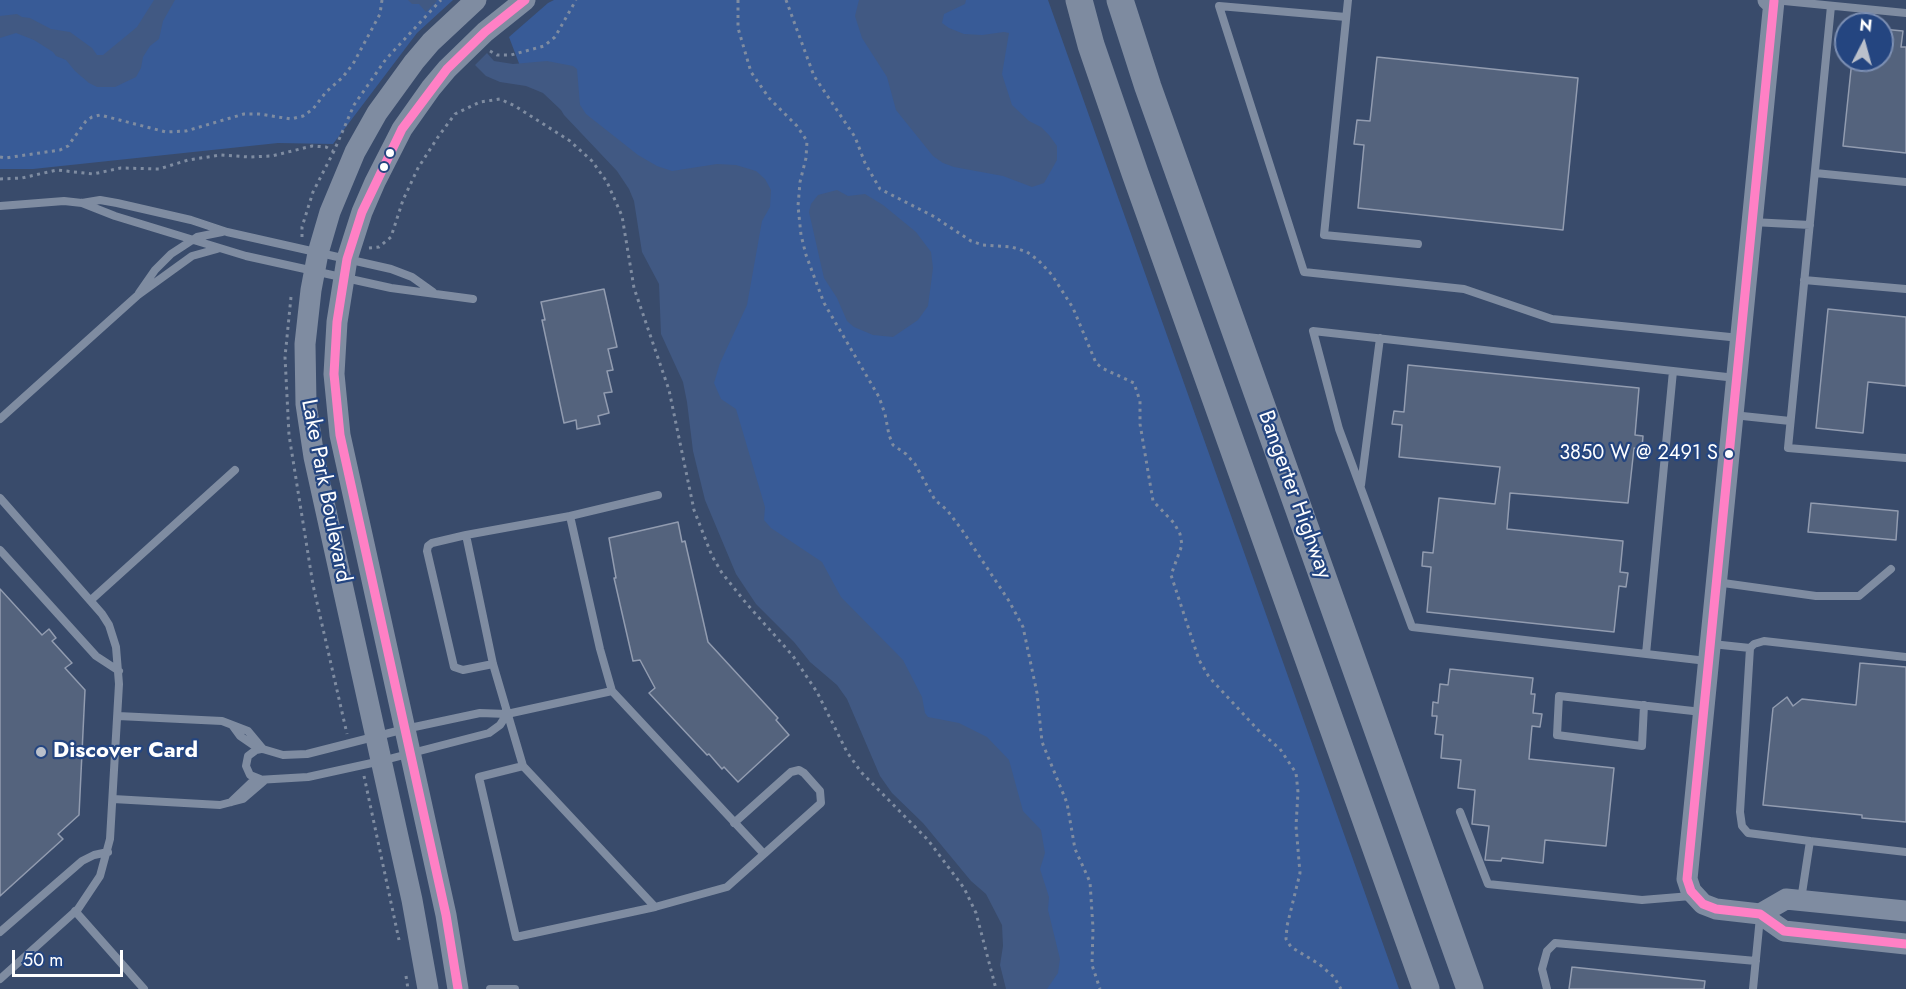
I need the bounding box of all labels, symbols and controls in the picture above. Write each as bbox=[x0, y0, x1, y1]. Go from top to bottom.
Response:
north arrow bbox=[1834, 12, 1894, 72]
text: N bbox=[1858, 13, 1873, 38]
unlabelled marker bbox=[384, 147, 396, 159]
unlabelled marker bbox=[378, 161, 390, 173]
street label: Lake Park Boulevard bbox=[294, 397, 356, 585]
street label: Bangerter Highway bbox=[1251, 407, 1337, 583]
place label: 3850 W @ 2491 S bbox=[1559, 442, 1718, 466]
marker: 3850 W @ 2491 S bbox=[1723, 448, 1735, 460]
place label: Discover Card bbox=[53, 739, 198, 765]
marker: Discover Card bbox=[34, 745, 48, 759]
scale bar bbox=[15, 938, 126, 976]
text: 50 m bbox=[23, 947, 63, 973]

